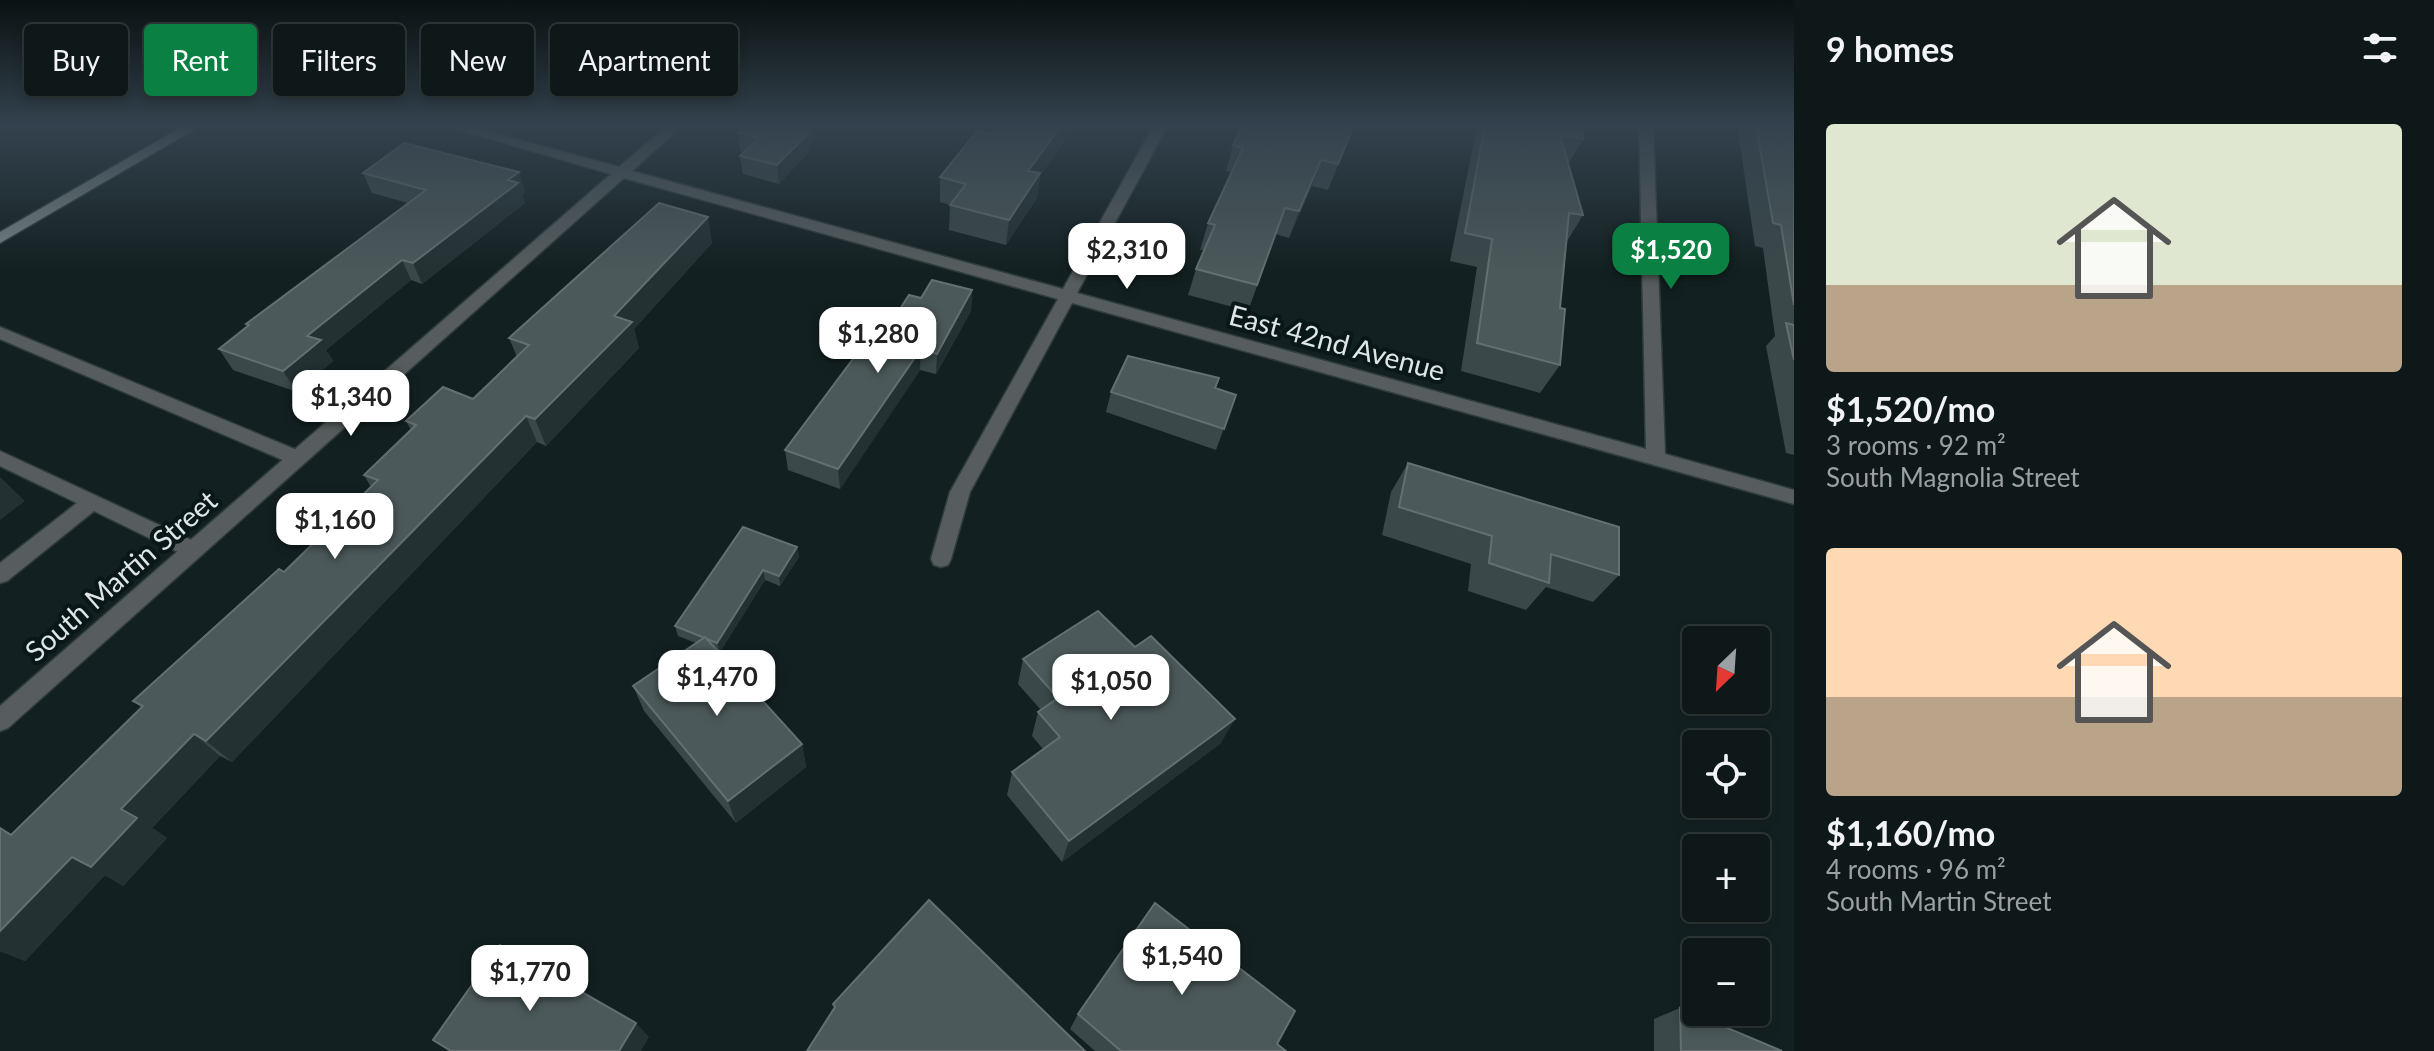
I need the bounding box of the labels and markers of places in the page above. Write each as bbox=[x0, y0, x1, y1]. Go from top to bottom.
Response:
pin: $2,310 bbox=[1062, 223, 1192, 291]
pin: $1,520 bbox=[1606, 223, 1736, 291]
pin: $1,280 bbox=[813, 307, 943, 375]
pin: $1,340 bbox=[286, 370, 416, 438]
pin: $1,160 bbox=[270, 493, 400, 561]
pin: $1,470 bbox=[652, 650, 782, 718]
pin: $1,050 bbox=[1046, 654, 1176, 722]
pin: $1,540 bbox=[1117, 929, 1247, 997]
pin: $1,770 bbox=[465, 945, 595, 1013]

